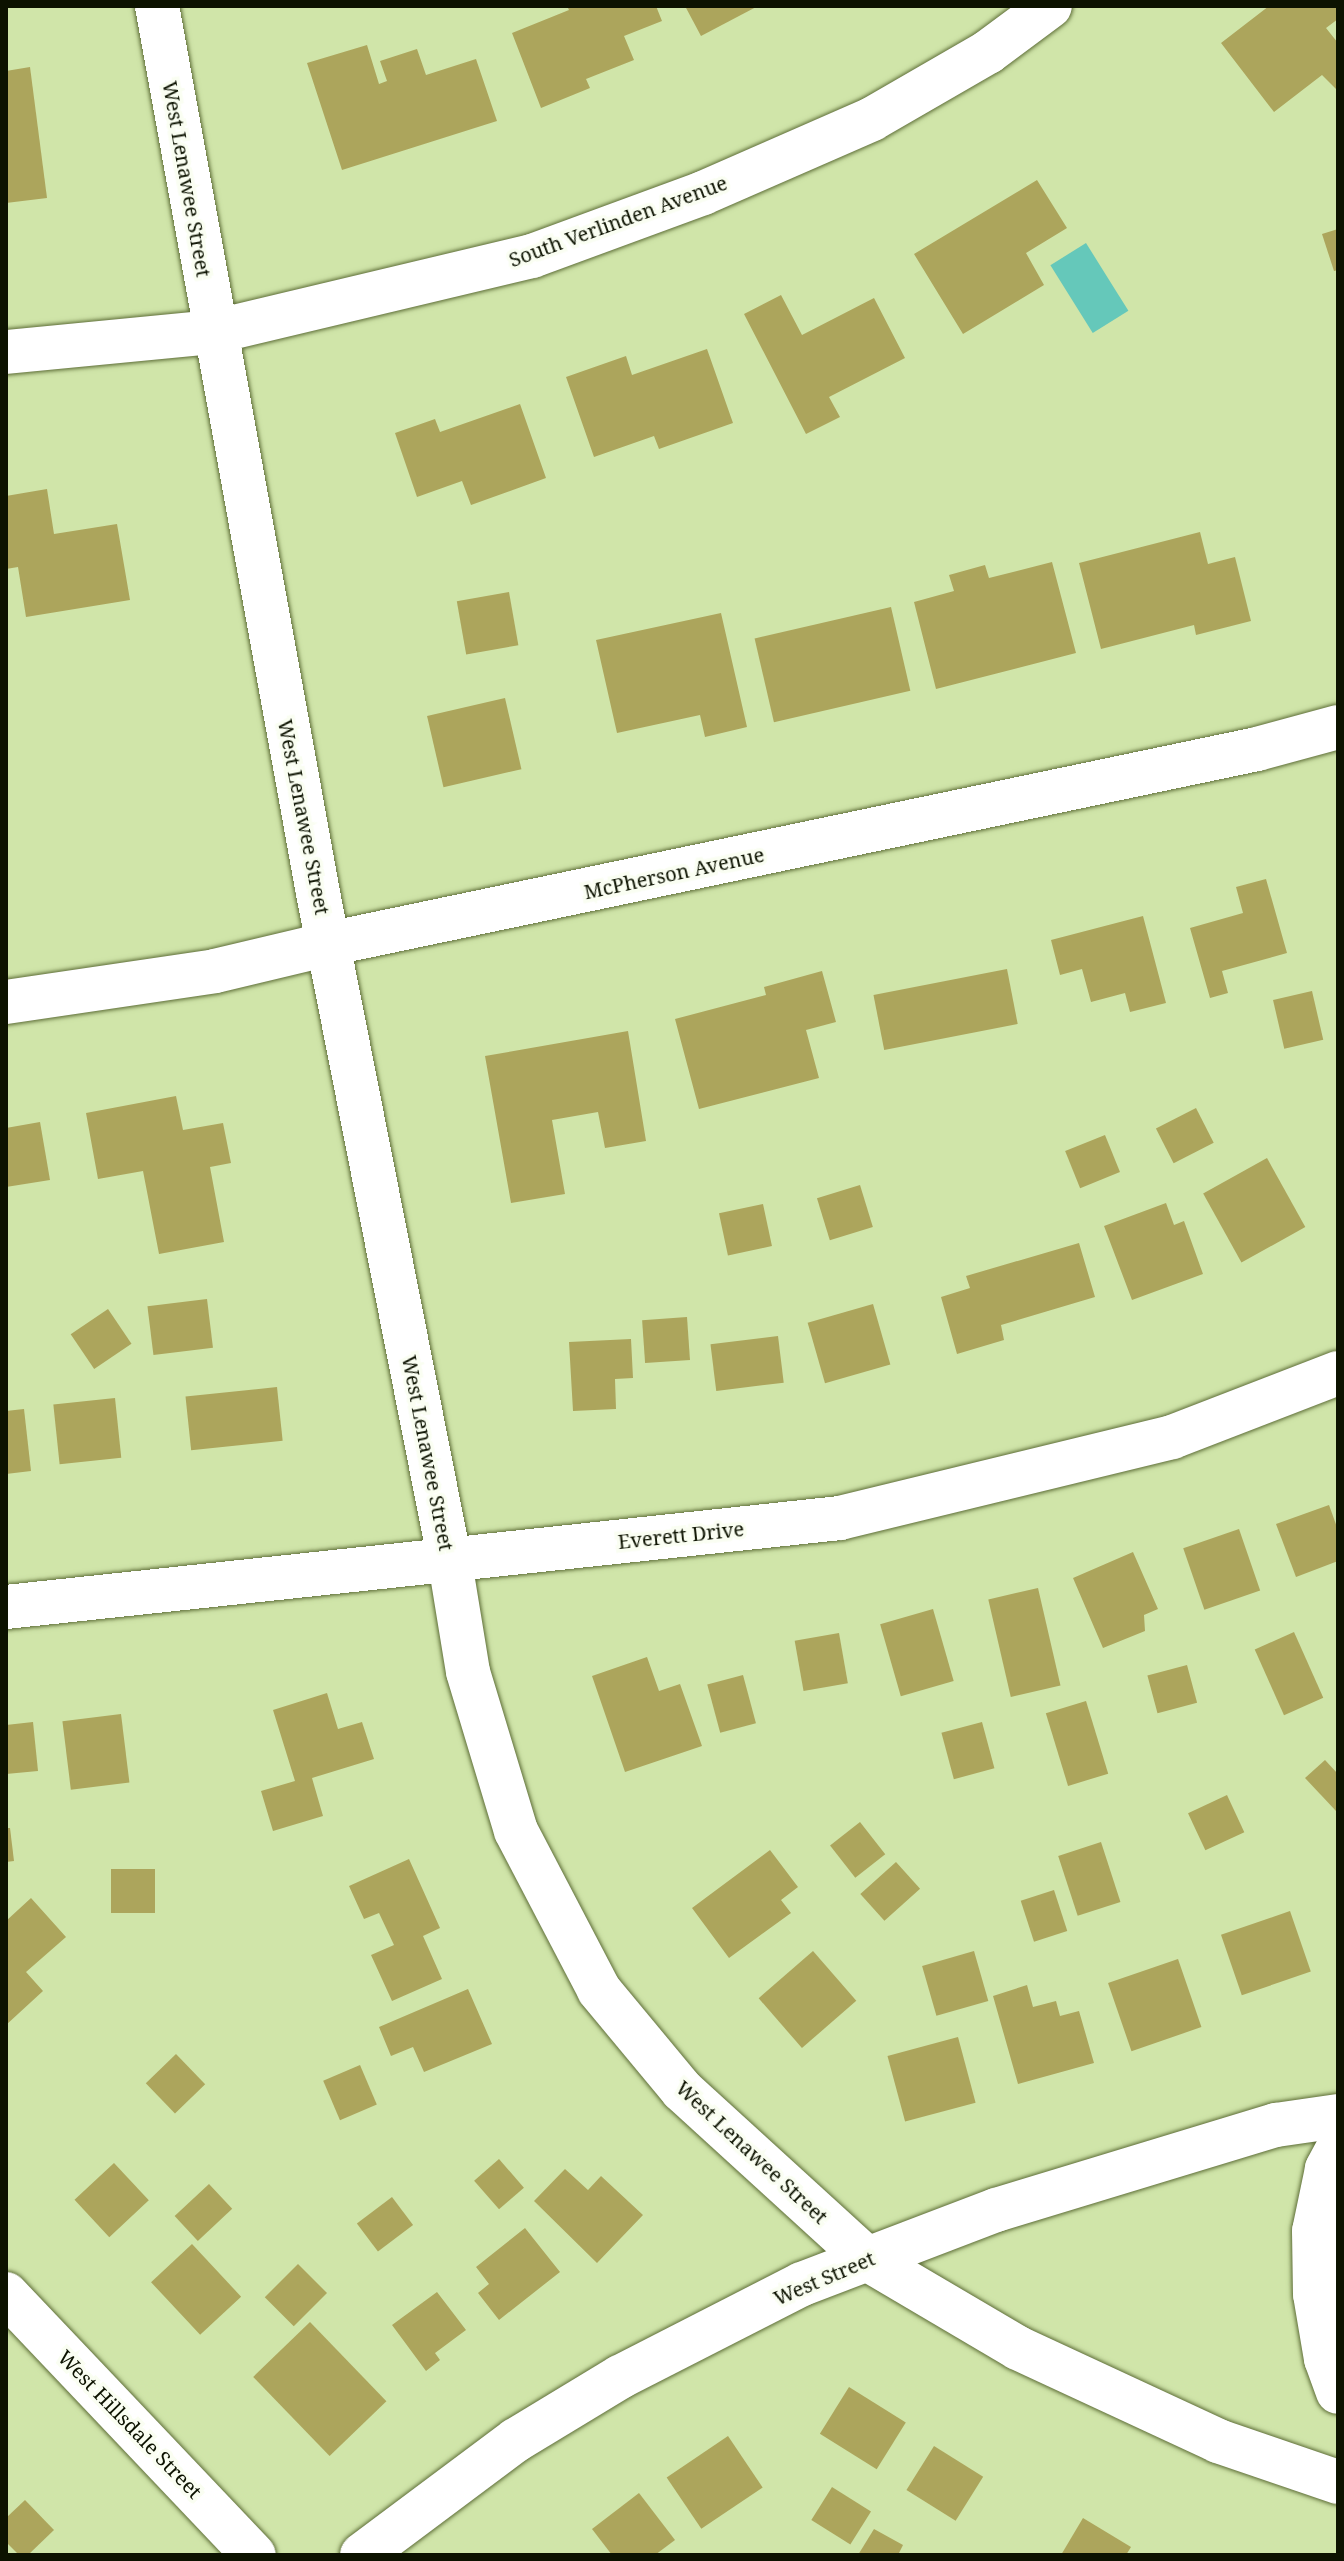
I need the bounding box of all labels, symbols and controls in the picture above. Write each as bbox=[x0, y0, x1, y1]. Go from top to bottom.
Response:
street label: West Lenawee Street bbox=[158, 79, 216, 279]
street label: South Verlinden Avenue bbox=[506, 170, 730, 272]
street label: West Lenawee Street bbox=[273, 717, 335, 917]
street label: McPherson Avenue bbox=[582, 842, 766, 904]
street label: West Lenawee Street bbox=[397, 1353, 459, 1553]
street label: Everett Drive bbox=[617, 1516, 745, 1554]
street label: West Lenawee Street bbox=[671, 2075, 833, 2229]
street label: West Street bbox=[770, 2246, 878, 2310]
street label: West Hillsdale Street bbox=[53, 2345, 207, 2503]

